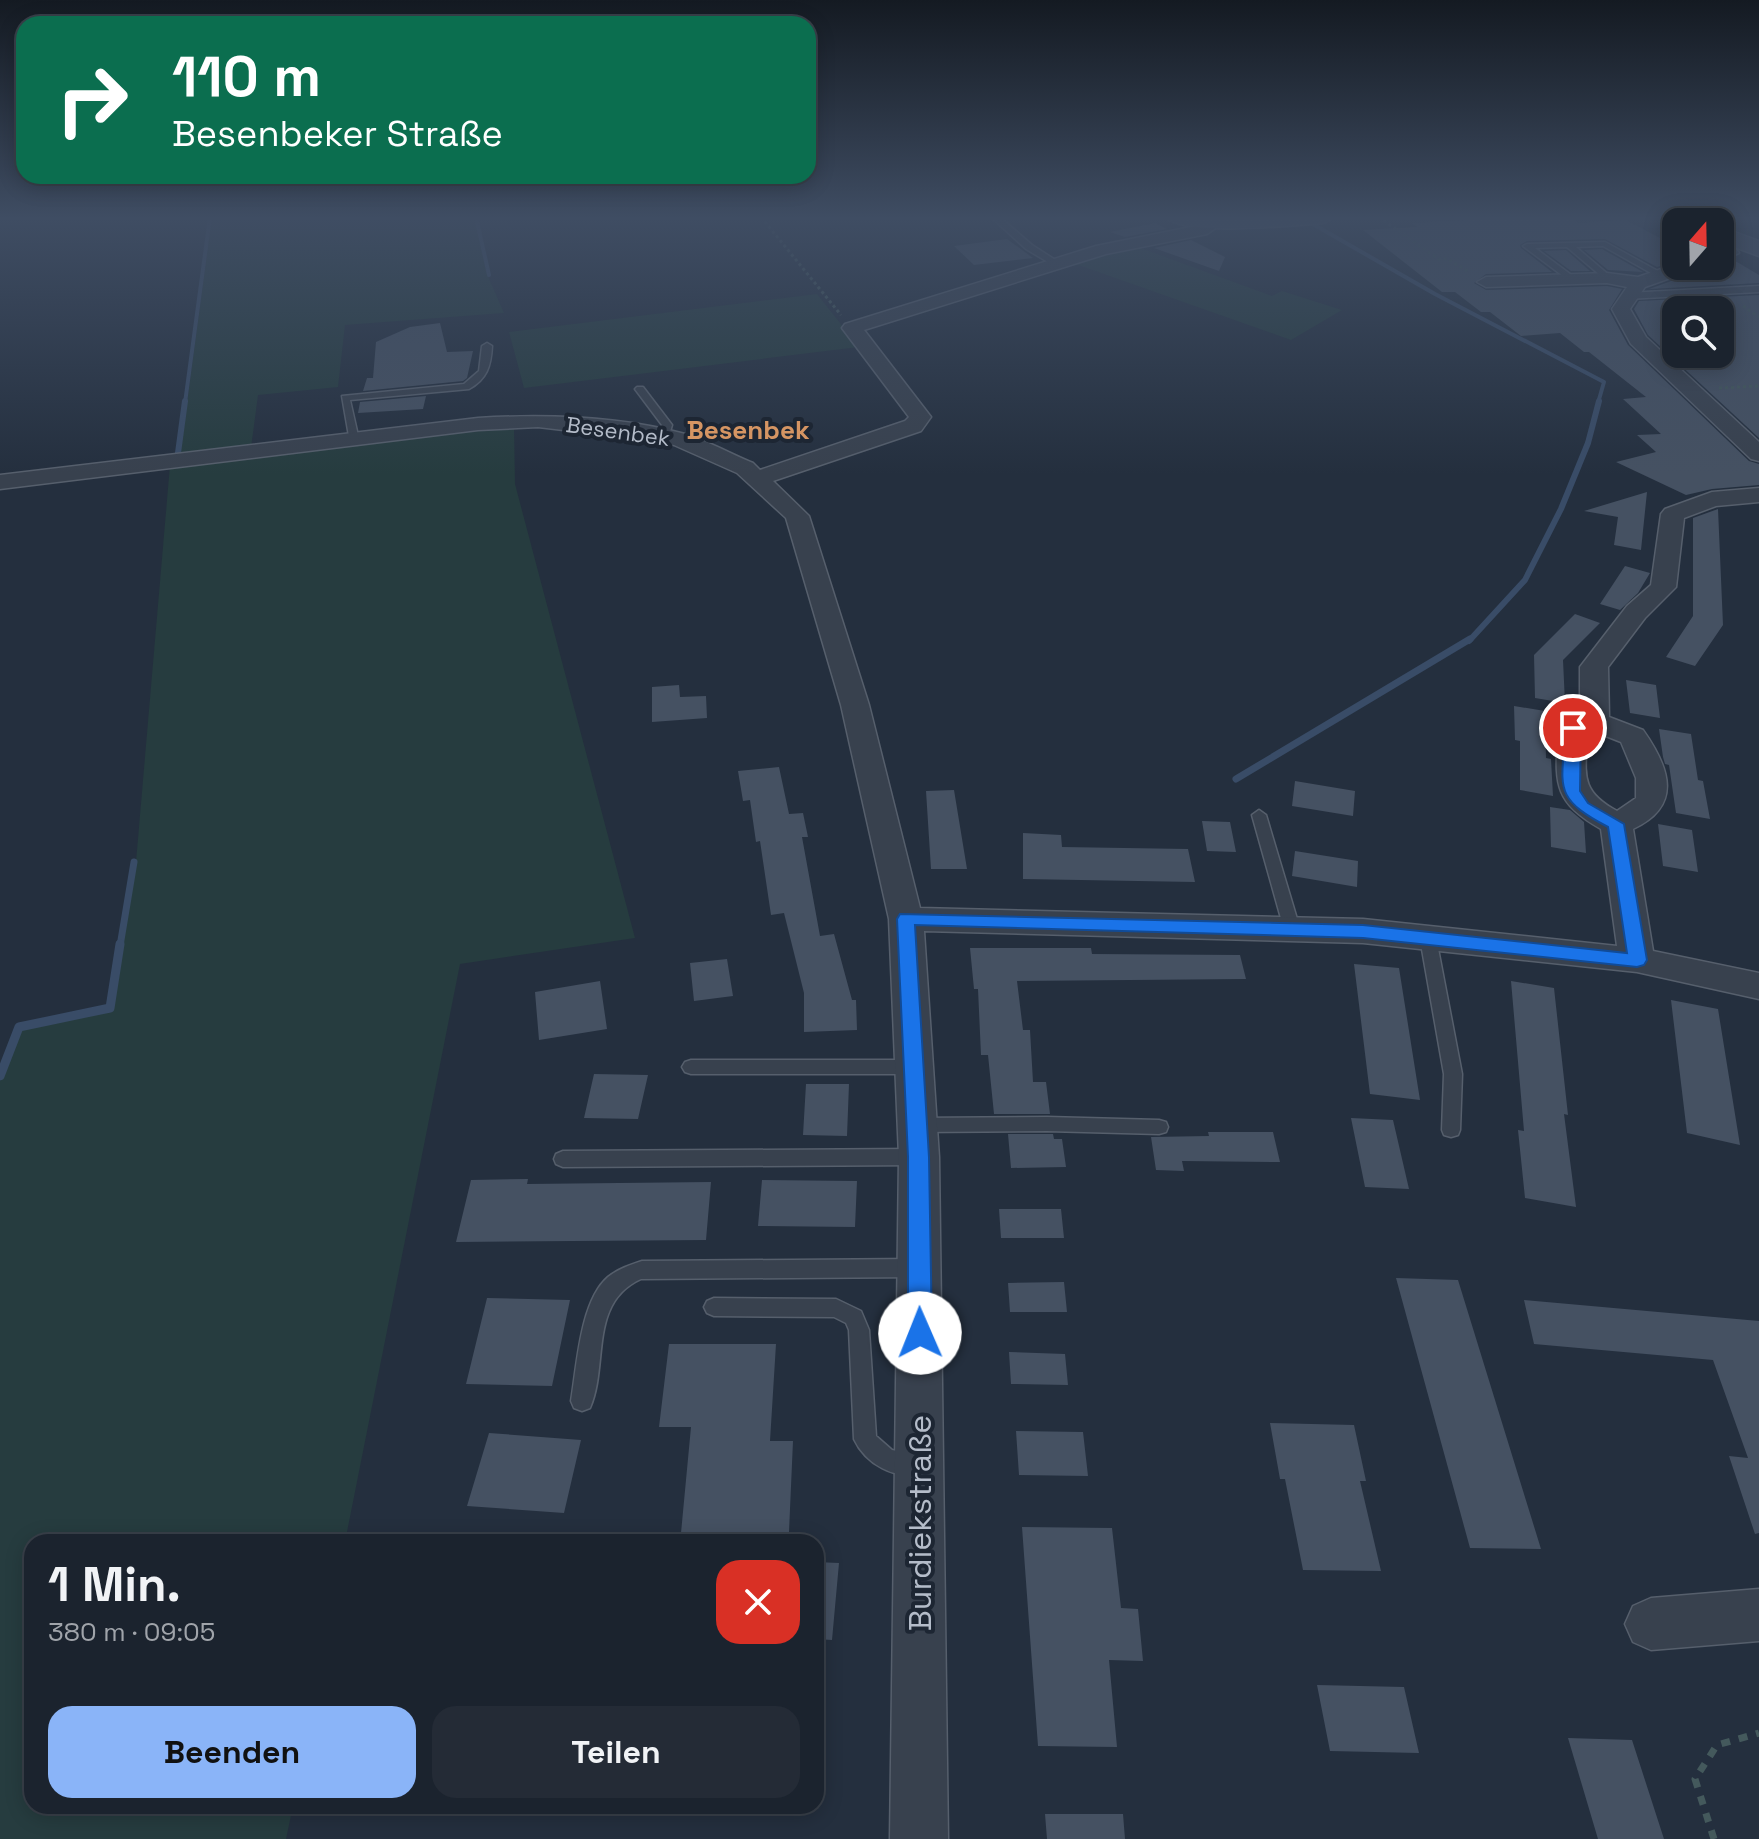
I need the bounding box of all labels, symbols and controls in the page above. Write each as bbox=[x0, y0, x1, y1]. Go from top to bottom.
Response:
text: 110 m bbox=[172, 41, 321, 112]
icon: right bbox=[40, 48, 144, 152]
text: Besenbeker Straße bbox=[172, 111, 503, 157]
north arrow bbox=[1662, 208, 1734, 280]
map controls bbox=[1662, 208, 1734, 368]
button: search bbox=[1662, 296, 1734, 368]
street label: Besenbek bbox=[564, 410, 672, 452]
district label: Besenbek bbox=[686, 413, 810, 447]
pin bbox=[1539, 694, 1607, 762]
icon: arrive bbox=[1551, 706, 1595, 750]
position arrow bbox=[878, 1291, 962, 1375]
street label: Burdiekstraße bbox=[900, 1415, 940, 1631]
text: 1 Min. bbox=[48, 1554, 181, 1615]
button: close bbox=[716, 1560, 800, 1644]
text: 380 m · 09:05 bbox=[48, 1615, 215, 1649]
button: Beenden bbox=[48, 1706, 416, 1798]
button: Teilen bbox=[432, 1706, 800, 1798]

